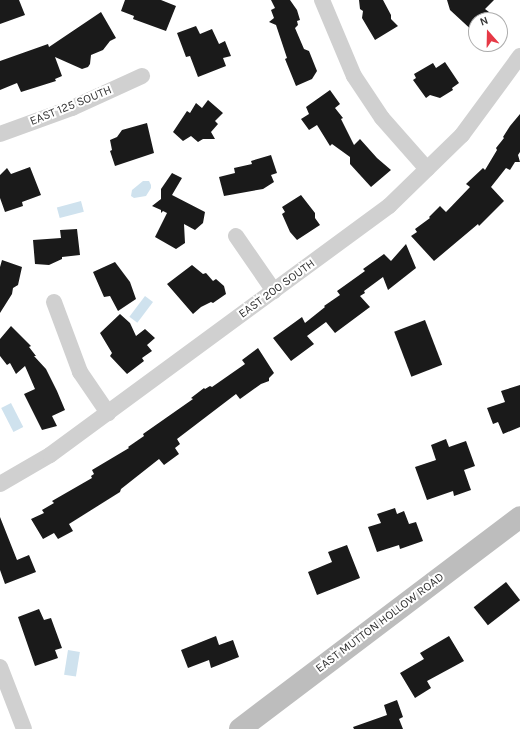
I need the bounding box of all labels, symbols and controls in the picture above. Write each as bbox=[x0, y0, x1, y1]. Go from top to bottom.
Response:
north arrow bbox=[468, 12, 508, 52]
text: N bbox=[478, 14, 490, 29]
street label: EAST 125 SOUTH bbox=[28, 83, 114, 129]
street label: EAST 200 SOUTH bbox=[236, 257, 318, 321]
street label: EAST MUTTON HOLLOW ROAD bbox=[313, 570, 447, 676]

